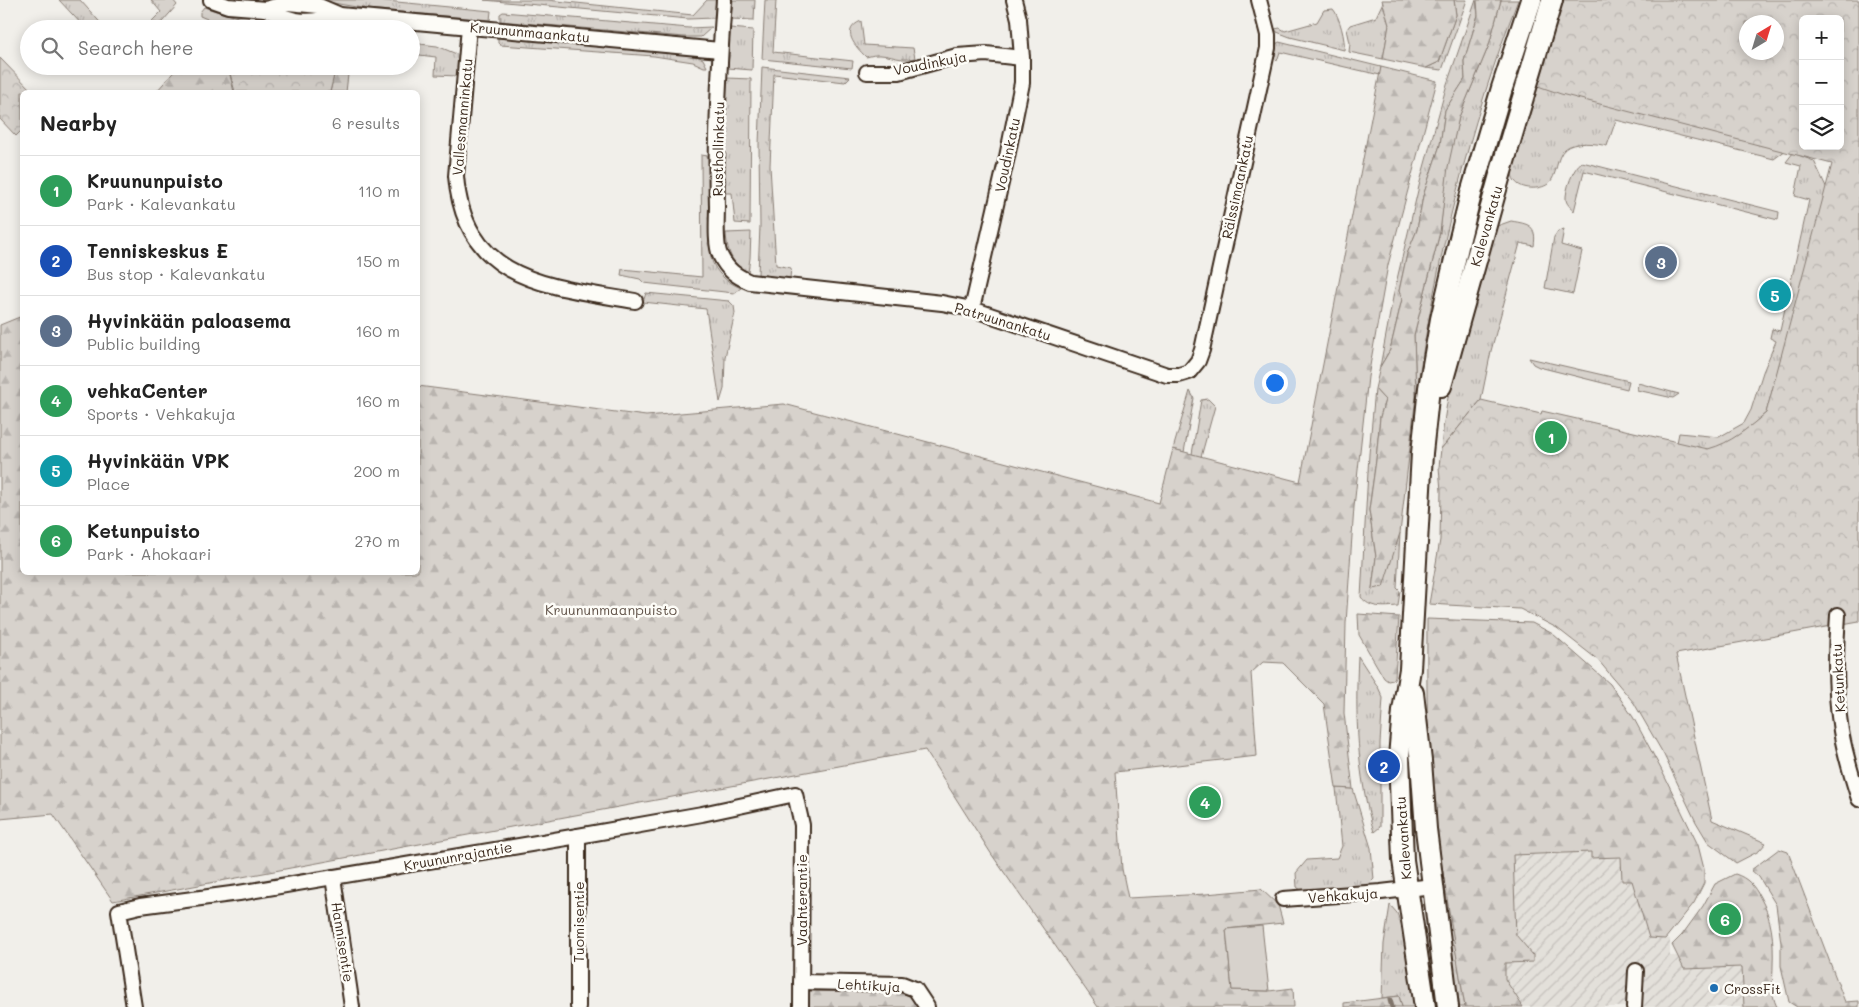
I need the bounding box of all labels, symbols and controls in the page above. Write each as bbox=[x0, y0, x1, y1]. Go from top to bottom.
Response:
north arrow bbox=[1739, 15, 1784, 60]
map controls bbox=[1799, 15, 1844, 150]
button: + bbox=[1799, 15, 1844, 60]
street label: Kruununmaankatu bbox=[469, 17, 591, 47]
search box bbox=[20, 20, 420, 75]
icon: search bbox=[38, 34, 66, 62]
text: Search here bbox=[78, 35, 194, 60]
street label: Voudinkuja bbox=[892, 47, 968, 79]
street label: Vallesmanninkatu bbox=[447, 58, 477, 176]
button: − bbox=[1799, 60, 1844, 105]
street label: Rusthollinkatu bbox=[708, 101, 728, 197]
button: layers bbox=[1799, 105, 1844, 150]
text: Nearby bbox=[40, 109, 117, 136]
text: 6 results bbox=[332, 112, 400, 133]
street label: Voudinkatu bbox=[990, 116, 1024, 194]
street label: Rälssimaankatu bbox=[1217, 133, 1257, 241]
text: Kruununpuisto bbox=[87, 168, 223, 193]
text: 1 bbox=[52, 180, 60, 201]
text: 110 m bbox=[358, 180, 400, 201]
street label: Kalevankatu bbox=[1465, 183, 1507, 269]
text: Park · Kalevankatu bbox=[87, 193, 236, 214]
text: Tenniskeskus E bbox=[87, 238, 228, 263]
pin: 3 bbox=[1645, 243, 1677, 281]
text: 2 bbox=[52, 250, 60, 271]
text: 150 m bbox=[356, 250, 400, 271]
text: Bus stop · Kalevankatu bbox=[87, 263, 265, 284]
pin: 5 bbox=[1759, 276, 1791, 314]
street label: Patruunankatu bbox=[952, 297, 1054, 345]
text: Hyvinkään paloasema bbox=[87, 308, 291, 333]
text: 3 bbox=[51, 320, 61, 341]
text: 160 m bbox=[355, 320, 400, 341]
text: Public building bbox=[87, 333, 200, 354]
your location bbox=[1262, 370, 1288, 396]
text: vehkaCenter bbox=[87, 378, 208, 403]
text: 4 bbox=[51, 390, 61, 411]
text: 160 m bbox=[355, 390, 400, 411]
text: Sports · Vehkakuja bbox=[87, 403, 236, 424]
pin: 1 bbox=[1535, 418, 1567, 456]
text: Hyvinkään VPK bbox=[87, 448, 230, 473]
text: 5 bbox=[51, 460, 61, 481]
text: 200 m bbox=[353, 460, 400, 481]
text: Place bbox=[87, 473, 130, 494]
text: Ketunpuisto bbox=[87, 518, 200, 543]
text: 6 bbox=[51, 530, 61, 551]
text: 270 m bbox=[354, 530, 400, 551]
text: Park · Ahokaari bbox=[87, 543, 211, 564]
park label: Kruununmaanpuisto bbox=[545, 600, 677, 619]
street label: Ketunkatu bbox=[1827, 643, 1849, 713]
pin: 2 bbox=[1368, 747, 1400, 785]
pin: 4 bbox=[1189, 783, 1221, 821]
street label: Kalevankatu bbox=[1391, 796, 1415, 880]
street label: Kruununrajantie bbox=[402, 837, 514, 875]
street label: Vaahterantie bbox=[792, 854, 811, 946]
street label: Tuomisentie bbox=[569, 881, 588, 963]
street label: Vehkakuja bbox=[1307, 883, 1379, 907]
pin: 6 bbox=[1709, 900, 1741, 938]
street label: Hannisentie bbox=[327, 901, 359, 983]
street label: Lehtikuja bbox=[837, 974, 901, 996]
place label: CrossFit bbox=[1724, 979, 1781, 998]
marker: CrossFit bbox=[1708, 982, 1720, 994]

